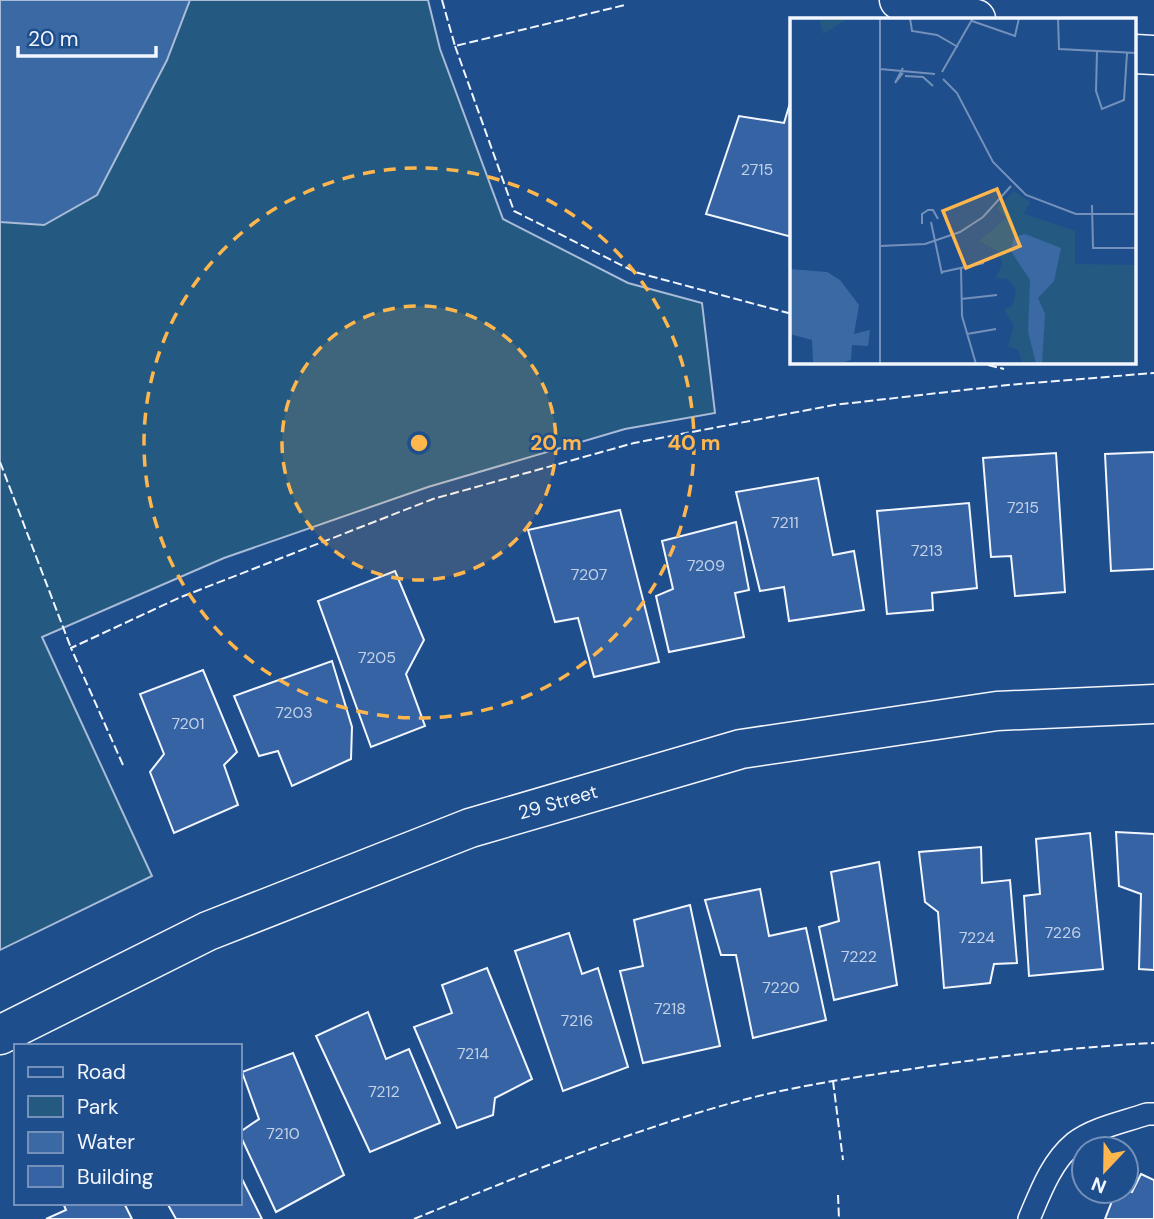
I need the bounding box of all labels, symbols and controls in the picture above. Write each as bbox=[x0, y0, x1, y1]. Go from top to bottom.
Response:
scale bar bbox=[18, 14, 156, 58]
inset map bbox=[790, 18, 1136, 364]
text: 20 m bbox=[28, 25, 79, 53]
house number: 2715 bbox=[741, 159, 773, 180]
text: 20 m bbox=[530, 429, 582, 457]
text: 40 m bbox=[667, 429, 721, 457]
centre of rings bbox=[407, 431, 431, 455]
house number: 7215 bbox=[1007, 497, 1039, 518]
house number: 7211 bbox=[771, 512, 799, 533]
house number: 7213 bbox=[911, 540, 943, 561]
house number: 7209 bbox=[687, 555, 725, 576]
house number: 7207 bbox=[571, 564, 607, 585]
house number: 7205 bbox=[358, 647, 396, 668]
house number: 7203 bbox=[275, 702, 313, 723]
house number: 7201 bbox=[171, 713, 205, 734]
street label: 29 Street bbox=[515, 779, 601, 825]
house number: 7226 bbox=[1045, 922, 1081, 943]
house number: 7224 bbox=[959, 927, 995, 948]
house number: 7222 bbox=[841, 946, 877, 967]
house number: 7220 bbox=[762, 977, 800, 998]
house number: 7218 bbox=[654, 998, 686, 1019]
house number: 7216 bbox=[561, 1010, 593, 1031]
house number: 7214 bbox=[457, 1043, 489, 1064]
legend bbox=[14, 1044, 242, 1205]
text: Road bbox=[77, 1058, 126, 1086]
house number: 7212 bbox=[368, 1081, 400, 1102]
text: Park bbox=[77, 1093, 119, 1121]
house number: 7210 bbox=[266, 1123, 300, 1144]
text: Water bbox=[77, 1128, 135, 1156]
north arrow bbox=[1070, 1135, 1140, 1205]
text: Building bbox=[77, 1163, 154, 1191]
text: N bbox=[1088, 1171, 1110, 1199]

